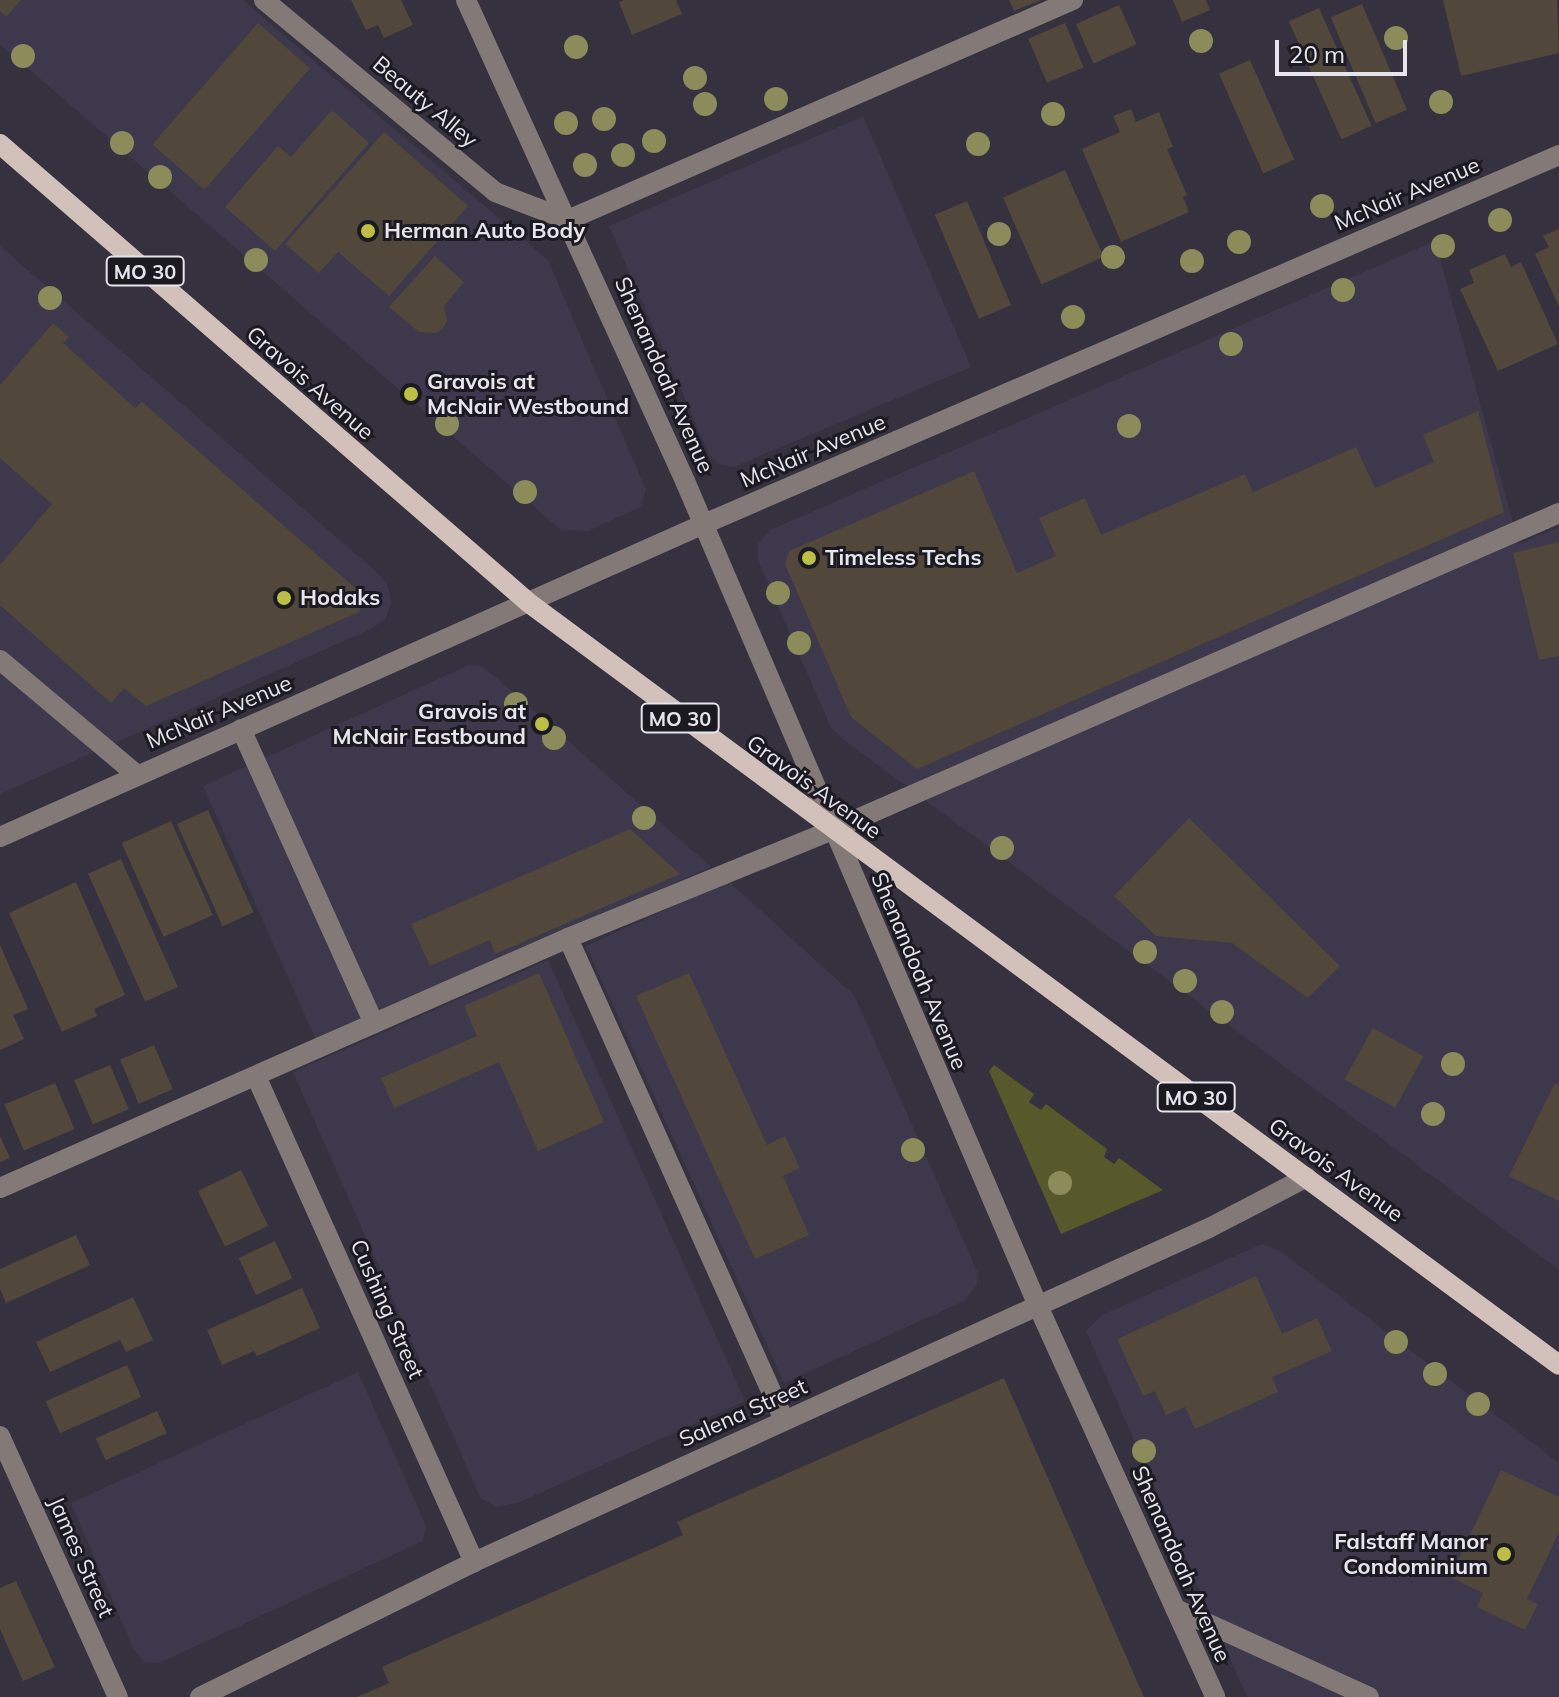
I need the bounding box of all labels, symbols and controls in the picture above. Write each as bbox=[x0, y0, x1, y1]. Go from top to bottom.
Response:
scale bar bbox=[1279, 24, 1411, 74]
text: 20 m bbox=[1289, 39, 1345, 69]
street label: Beauty Alley bbox=[367, 51, 483, 153]
street label: McNair Avenue bbox=[1331, 152, 1483, 236]
place label: Herman Auto Body bbox=[384, 218, 585, 244]
marker: Herman Auto Body bbox=[359, 222, 377, 240]
road number: MO 30 bbox=[105, 255, 185, 287]
street label: Shenandoah Avenue bbox=[609, 273, 719, 477]
street label: Gravois Avenue bbox=[241, 321, 379, 445]
place label: Gravois at McNair Westbound bbox=[427, 368, 629, 420]
marker: Gravois at McNair Westbound bbox=[402, 385, 420, 403]
street label: McNair Avenue bbox=[737, 409, 889, 493]
place label: Timeless Techs bbox=[825, 545, 981, 571]
marker: Timeless Techs bbox=[800, 549, 818, 567]
place label: Hodaks bbox=[300, 585, 380, 611]
marker: Hodaks bbox=[275, 589, 293, 607]
street label: McNair Avenue bbox=[143, 670, 295, 754]
place label: Gravois at McNair Eastbound bbox=[333, 698, 526, 750]
road number: MO 30 bbox=[640, 702, 720, 734]
marker: Gravois at McNair Eastbound bbox=[533, 715, 551, 733]
street label: Gravois Avenue bbox=[742, 729, 886, 845]
street label: Shenandoah Avenue bbox=[865, 868, 973, 1074]
road number: MO 30 bbox=[1156, 1081, 1236, 1113]
street label: Gravois Avenue bbox=[1264, 1112, 1408, 1228]
street label: Cushing Street bbox=[345, 1235, 429, 1383]
street label: Salena Street bbox=[675, 1373, 811, 1453]
street label: Shenandoah Avenue bbox=[1126, 1462, 1236, 1666]
street label: James Street bbox=[43, 1493, 119, 1621]
place label: Falstaff Manor Condominium bbox=[1334, 1528, 1488, 1580]
marker: Falstaff Manor Condominium bbox=[1495, 1545, 1513, 1563]

